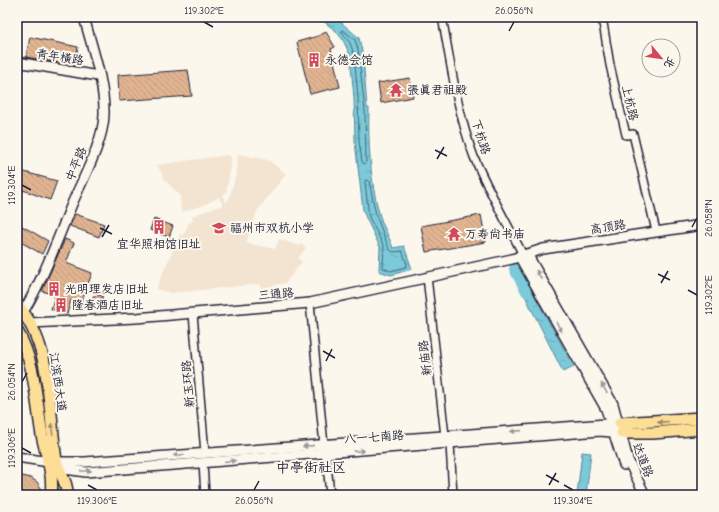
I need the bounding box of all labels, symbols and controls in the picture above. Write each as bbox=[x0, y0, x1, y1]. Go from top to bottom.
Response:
text: 119.302°E bbox=[184, 5, 224, 17]
text: 26.056°N bbox=[495, 5, 533, 17]
north arrow bbox=[641, 38, 681, 78]
street label: 青年横路 bbox=[35, 46, 85, 68]
building icon: 永德会馆 bbox=[306, 52, 322, 68]
place label: 永德会馆 bbox=[325, 53, 373, 67]
text: 北 bbox=[661, 55, 678, 71]
temple icon: 張真君祖殿 bbox=[388, 82, 404, 98]
place label: 張真君祖殿 bbox=[407, 83, 467, 97]
street label: 上杭路 bbox=[619, 84, 641, 122]
street label: 下杭路 bbox=[469, 118, 493, 156]
street label: 中平路 bbox=[63, 145, 89, 183]
text: 119.304°E bbox=[6, 165, 18, 205]
text: 26.058°N bbox=[703, 199, 715, 237]
street label: 高顶路 bbox=[589, 217, 627, 237]
building icon: 宜华照相馆旧址 bbox=[151, 219, 167, 235]
school or university icon: 福州市双杭小学 bbox=[211, 220, 227, 236]
place label: 福州市双杭小学 bbox=[230, 221, 314, 235]
temple icon: 万寿尚书庙 bbox=[446, 226, 462, 242]
place label: 万寿尚书庙 bbox=[465, 227, 525, 241]
place label: 宜华照相馆旧址 bbox=[117, 237, 201, 251]
one-way arrow bbox=[535, 269, 542, 281]
text: 119.302°E bbox=[703, 275, 715, 315]
building icon: 光明理发店旧址 bbox=[46, 281, 62, 297]
place label: 光明理发店旧址 bbox=[65, 282, 149, 296]
street label: 三通路 bbox=[257, 285, 295, 303]
building icon: 隆春酒店旧址 bbox=[53, 297, 69, 313]
place label: 隆春酒店旧址 bbox=[72, 298, 144, 312]
one-way arrow bbox=[555, 321, 562, 333]
street label: 新庙路 bbox=[416, 339, 434, 377]
street label: 江滨西大道 bbox=[47, 351, 69, 413]
street label: 新玉环路 bbox=[179, 359, 197, 409]
text: 26.054°N bbox=[6, 363, 18, 401]
one-way arrow bbox=[600, 382, 607, 394]
one-way arrow bbox=[657, 418, 669, 425]
one-way arrow bbox=[49, 423, 55, 435]
one-way arrow bbox=[510, 427, 522, 434]
text: 119.306°E bbox=[6, 428, 18, 468]
street label: 八一七南路 bbox=[344, 428, 404, 446]
street label: 达道路 bbox=[630, 441, 656, 479]
one-way arrow bbox=[302, 442, 314, 449]
one-way arrow bbox=[353, 448, 365, 454]
one-way arrow bbox=[173, 452, 185, 459]
one-way arrow bbox=[224, 458, 236, 465]
district label: 中亭街社区 bbox=[276, 459, 346, 476]
one-way arrow bbox=[80, 468, 93, 474]
text: 119.306°E bbox=[77, 495, 117, 507]
text: 26.056°N bbox=[235, 495, 273, 507]
text: 119.304°E bbox=[553, 495, 593, 507]

